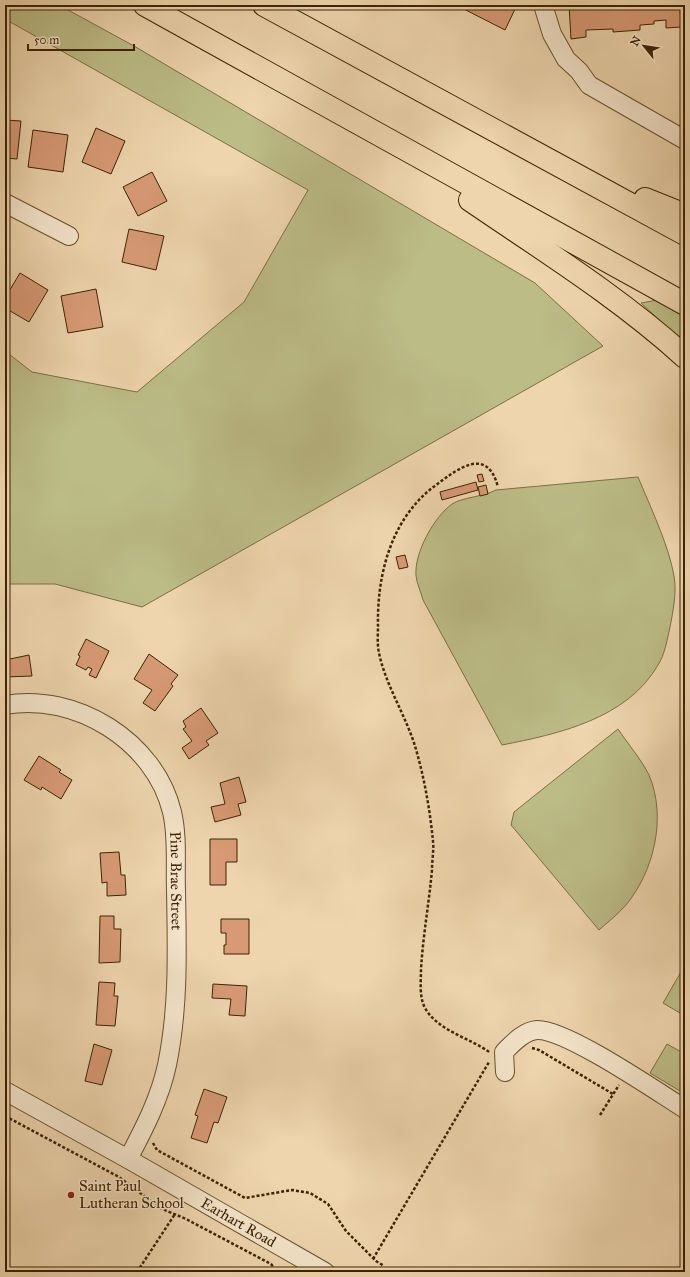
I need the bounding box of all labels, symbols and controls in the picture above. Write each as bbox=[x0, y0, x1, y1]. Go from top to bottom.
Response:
scale bar bbox=[28, 26, 134, 52]
north arrow bbox=[624, 26, 664, 66]
text: 50 m bbox=[34, 33, 59, 47]
text: N bbox=[628, 33, 644, 49]
street label: Pine Brae Street bbox=[166, 831, 186, 931]
place label: Saint Paul Lutheran School bbox=[79, 1177, 185, 1212]
marker: Saint Paul Lutheran School bbox=[66, 1190, 76, 1200]
street label: Earhart Road bbox=[198, 1194, 280, 1251]

